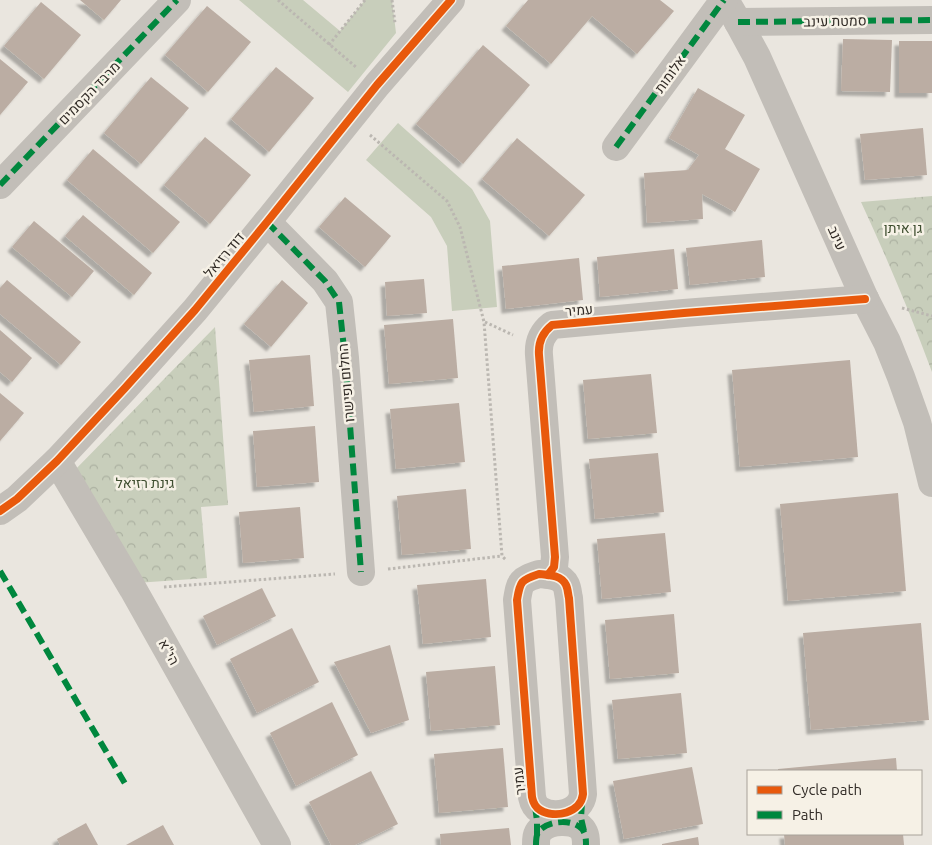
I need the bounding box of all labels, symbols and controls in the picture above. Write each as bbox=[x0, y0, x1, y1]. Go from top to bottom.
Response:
street label: סמטת עינב bbox=[803, 12, 867, 30]
street label: אלומות bbox=[651, 52, 689, 96]
street label: מרבד הקסמים bbox=[55, 58, 123, 128]
park label: גן איתן bbox=[884, 220, 922, 236]
street label: עינב bbox=[825, 223, 849, 253]
street label: דוד רזיאל bbox=[200, 229, 248, 281]
street label: עמיר bbox=[564, 301, 594, 319]
street label: החלום ופישרו bbox=[335, 343, 357, 423]
park label: גינת רזיאל bbox=[116, 475, 174, 491]
street label: הי"א bbox=[155, 636, 183, 668]
street label: עמיר bbox=[510, 766, 528, 796]
legend bbox=[747, 770, 922, 835]
text: Cycle path bbox=[792, 781, 862, 798]
text: Path bbox=[792, 806, 823, 823]

